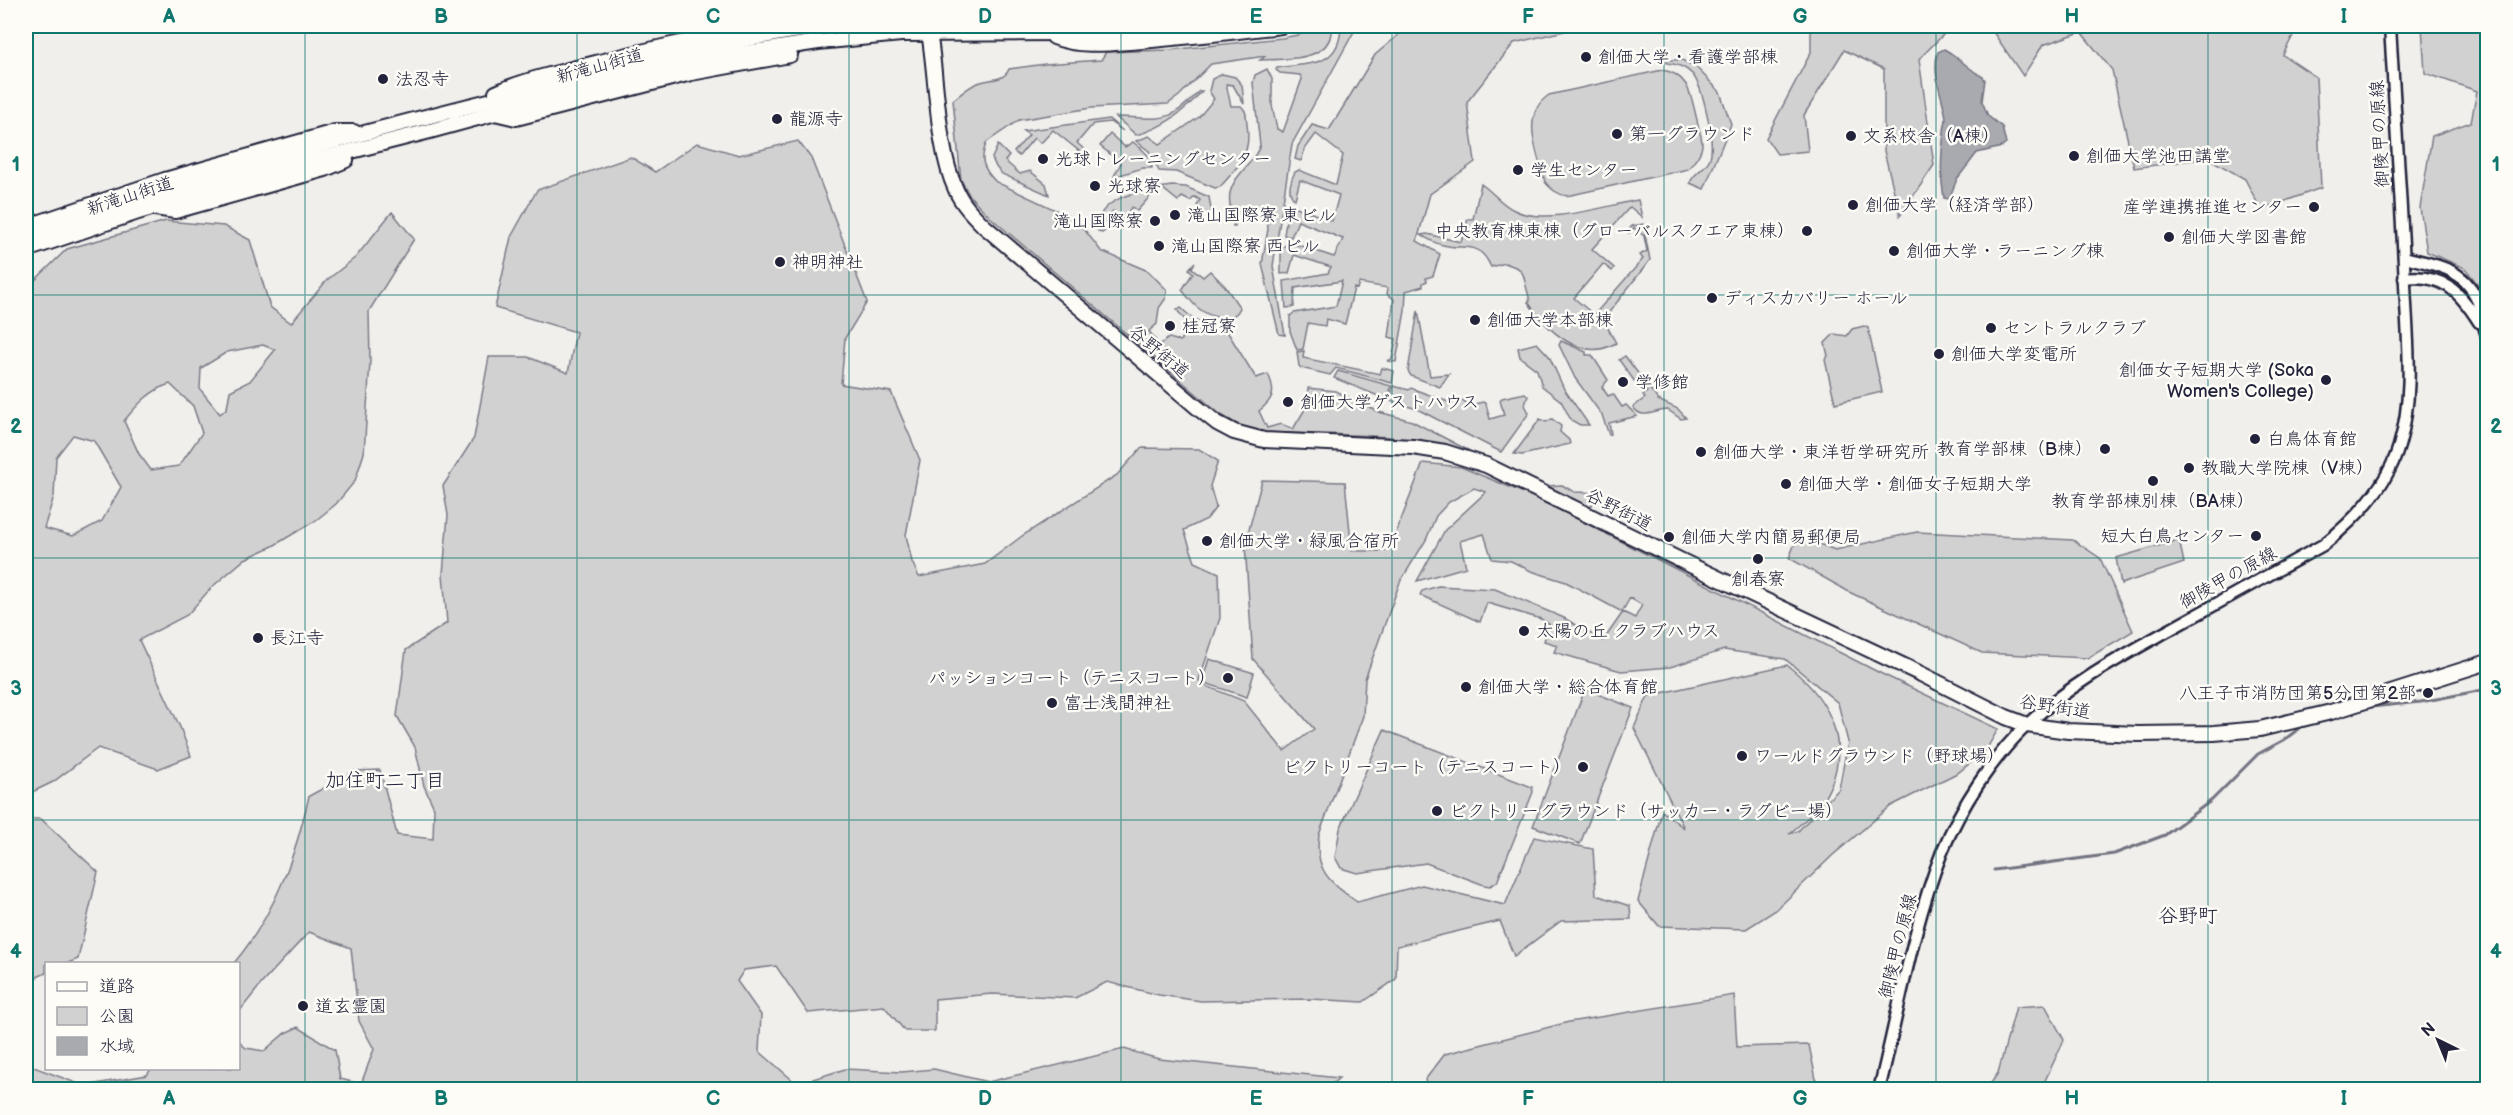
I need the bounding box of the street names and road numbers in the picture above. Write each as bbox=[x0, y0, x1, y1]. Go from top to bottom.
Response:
street label: 新滝山街道 bbox=[554, 44, 646, 88]
street label: 御陵甲の原線 bbox=[2367, 80, 2393, 188]
street label: 新滝山街道 bbox=[84, 172, 176, 220]
street label: 谷野街道 bbox=[1125, 321, 1193, 383]
street label: 谷野街道 bbox=[1582, 484, 1656, 536]
street label: 御陵甲の原線 bbox=[2176, 543, 2280, 613]
street label: 谷野街道 bbox=[2018, 691, 2092, 723]
street label: 御陵甲の原線 bbox=[1875, 891, 1921, 1001]

